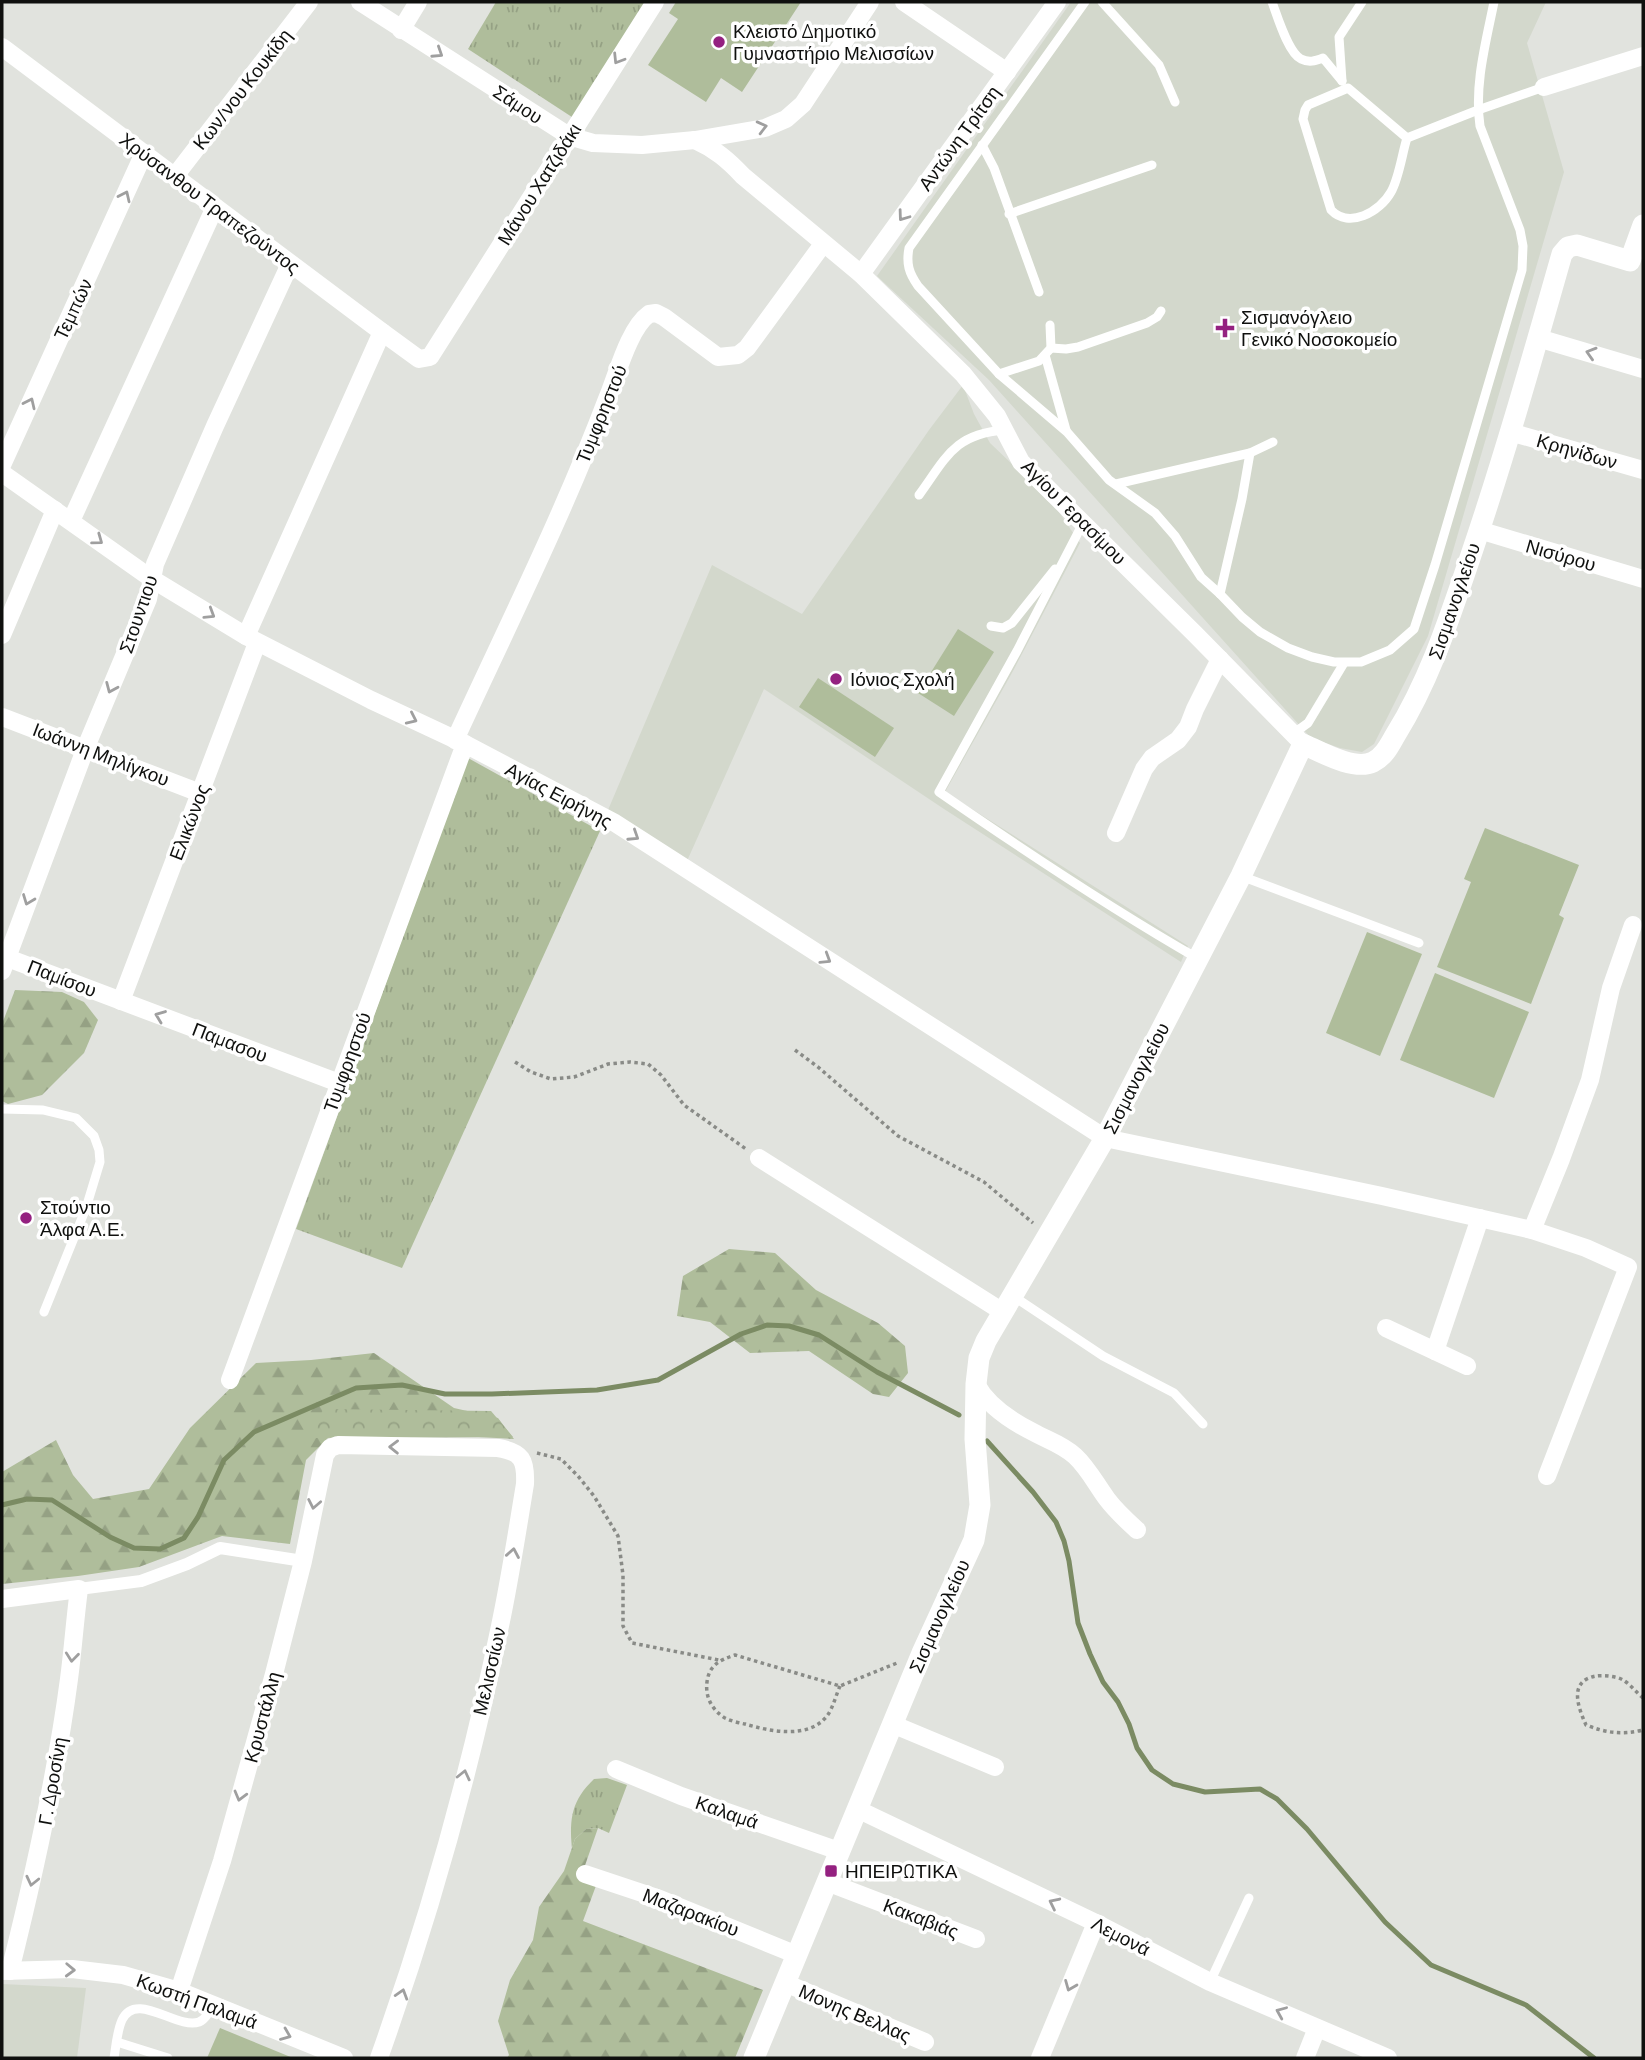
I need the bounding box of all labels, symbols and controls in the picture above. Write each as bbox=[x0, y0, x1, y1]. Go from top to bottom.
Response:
place label: Κλειστό Δημοτικό Γυμναστήριο Μελισσίων bbox=[733, 19, 934, 64]
street label: Κων/νου Κουκίδη bbox=[187, 24, 296, 154]
marker: Κλειστό Δημοτικό Γυμναστήριο Μελισσίων bbox=[711, 34, 727, 50]
one-way arrow bbox=[430, 44, 443, 57]
one-way arrow bbox=[614, 52, 627, 65]
street label: Σάμου bbox=[489, 79, 547, 128]
street label: Αντώνη Τρίτση bbox=[913, 81, 1004, 195]
street label: Μάνου Χατζιδάκι bbox=[492, 118, 585, 249]
one-way arrow bbox=[756, 121, 768, 135]
street label: Χρύσανθου Τραπεζούντος bbox=[115, 127, 305, 278]
one-way arrow bbox=[116, 191, 130, 203]
one-way arrow bbox=[899, 208, 911, 221]
street label: Τεμπών bbox=[48, 274, 97, 343]
place label: Σισμανόγλειο Γενικό Νοσοκομείο bbox=[1241, 305, 1397, 350]
marker: Σισμανόγλειο Γενικό Νοσοκομείο bbox=[1215, 318, 1235, 338]
one-way arrow bbox=[1585, 347, 1597, 362]
street label: Τυμφρηστού bbox=[570, 361, 631, 467]
one-way arrow bbox=[22, 398, 36, 410]
street label: Κρηνίδων bbox=[1534, 428, 1620, 473]
street label: Αγίου Γερασίμου bbox=[1017, 454, 1132, 569]
one-way arrow bbox=[90, 532, 103, 544]
street label: Νισύρου bbox=[1523, 534, 1599, 575]
street label: Σισμανογλείου bbox=[1423, 540, 1484, 662]
street label: Στουντιου bbox=[113, 572, 162, 656]
one-way arrow bbox=[202, 606, 215, 619]
place label: Ιόνιος Σχολή bbox=[850, 667, 955, 690]
marker: Ιόνιος Σχολή bbox=[828, 671, 844, 687]
one-way arrow bbox=[105, 681, 119, 693]
one-way arrow bbox=[404, 711, 417, 725]
street label: Ιωάννη Μηλίγκου bbox=[30, 717, 173, 790]
street label: Αγίας Ειρήνης bbox=[502, 757, 617, 832]
street label: Ελικώνος bbox=[164, 780, 214, 863]
one-way arrow bbox=[627, 828, 640, 841]
one-way arrow bbox=[23, 894, 37, 906]
one-way arrow bbox=[819, 950, 832, 963]
street label: Παμίσου bbox=[24, 954, 100, 1001]
street label: Τυμφρηστού bbox=[318, 1009, 375, 1115]
one-way arrow bbox=[155, 1010, 167, 1024]
street label: Παμασου bbox=[189, 1017, 271, 1066]
street label: Σισμανογλείου bbox=[1098, 1018, 1173, 1137]
place label: Στούντιο Άλφα Α.Ε. bbox=[40, 1195, 125, 1240]
marker: Στούντιο Άλφα Α.Ε. bbox=[18, 1210, 34, 1226]
one-way arrow bbox=[388, 1439, 399, 1454]
one-way arrow bbox=[307, 1498, 322, 1510]
one-way arrow bbox=[505, 1547, 520, 1559]
street label: Σισμανογλείου bbox=[903, 1555, 974, 1676]
street label: Μελισσίων bbox=[467, 1624, 510, 1717]
one-way arrow bbox=[64, 1651, 79, 1663]
street label: Κρυστάλλη bbox=[238, 1669, 285, 1765]
street label: Γ. Δροσίνη bbox=[32, 1735, 71, 1827]
one-way arrow bbox=[456, 1769, 471, 1781]
one-way arrow bbox=[234, 1790, 249, 1802]
street label: Καλαμά bbox=[693, 1790, 762, 1833]
place label: ΗΠΕΙΡΩΤΙΚΑ bbox=[845, 1859, 958, 1882]
marker: ΗΠΕΙΡΩΤΙΚΑ bbox=[823, 1863, 839, 1879]
one-way arrow bbox=[26, 1875, 40, 1887]
street label: Μαζαρακίου bbox=[640, 1883, 743, 1940]
street label: Κακαβιάς bbox=[880, 1893, 962, 1942]
one-way arrow bbox=[1049, 1897, 1061, 1911]
street label: Λεμονά bbox=[1088, 1911, 1154, 1960]
one-way arrow bbox=[65, 1962, 76, 1978]
street label: Κωστή Παλαμά bbox=[134, 1968, 261, 2033]
street label: Μονης Βελλας bbox=[796, 1979, 915, 2046]
one-way arrow bbox=[1064, 1979, 1078, 1992]
one-way arrow bbox=[393, 1988, 408, 2000]
one-way arrow bbox=[1275, 2006, 1288, 2020]
one-way arrow bbox=[280, 2026, 292, 2040]

